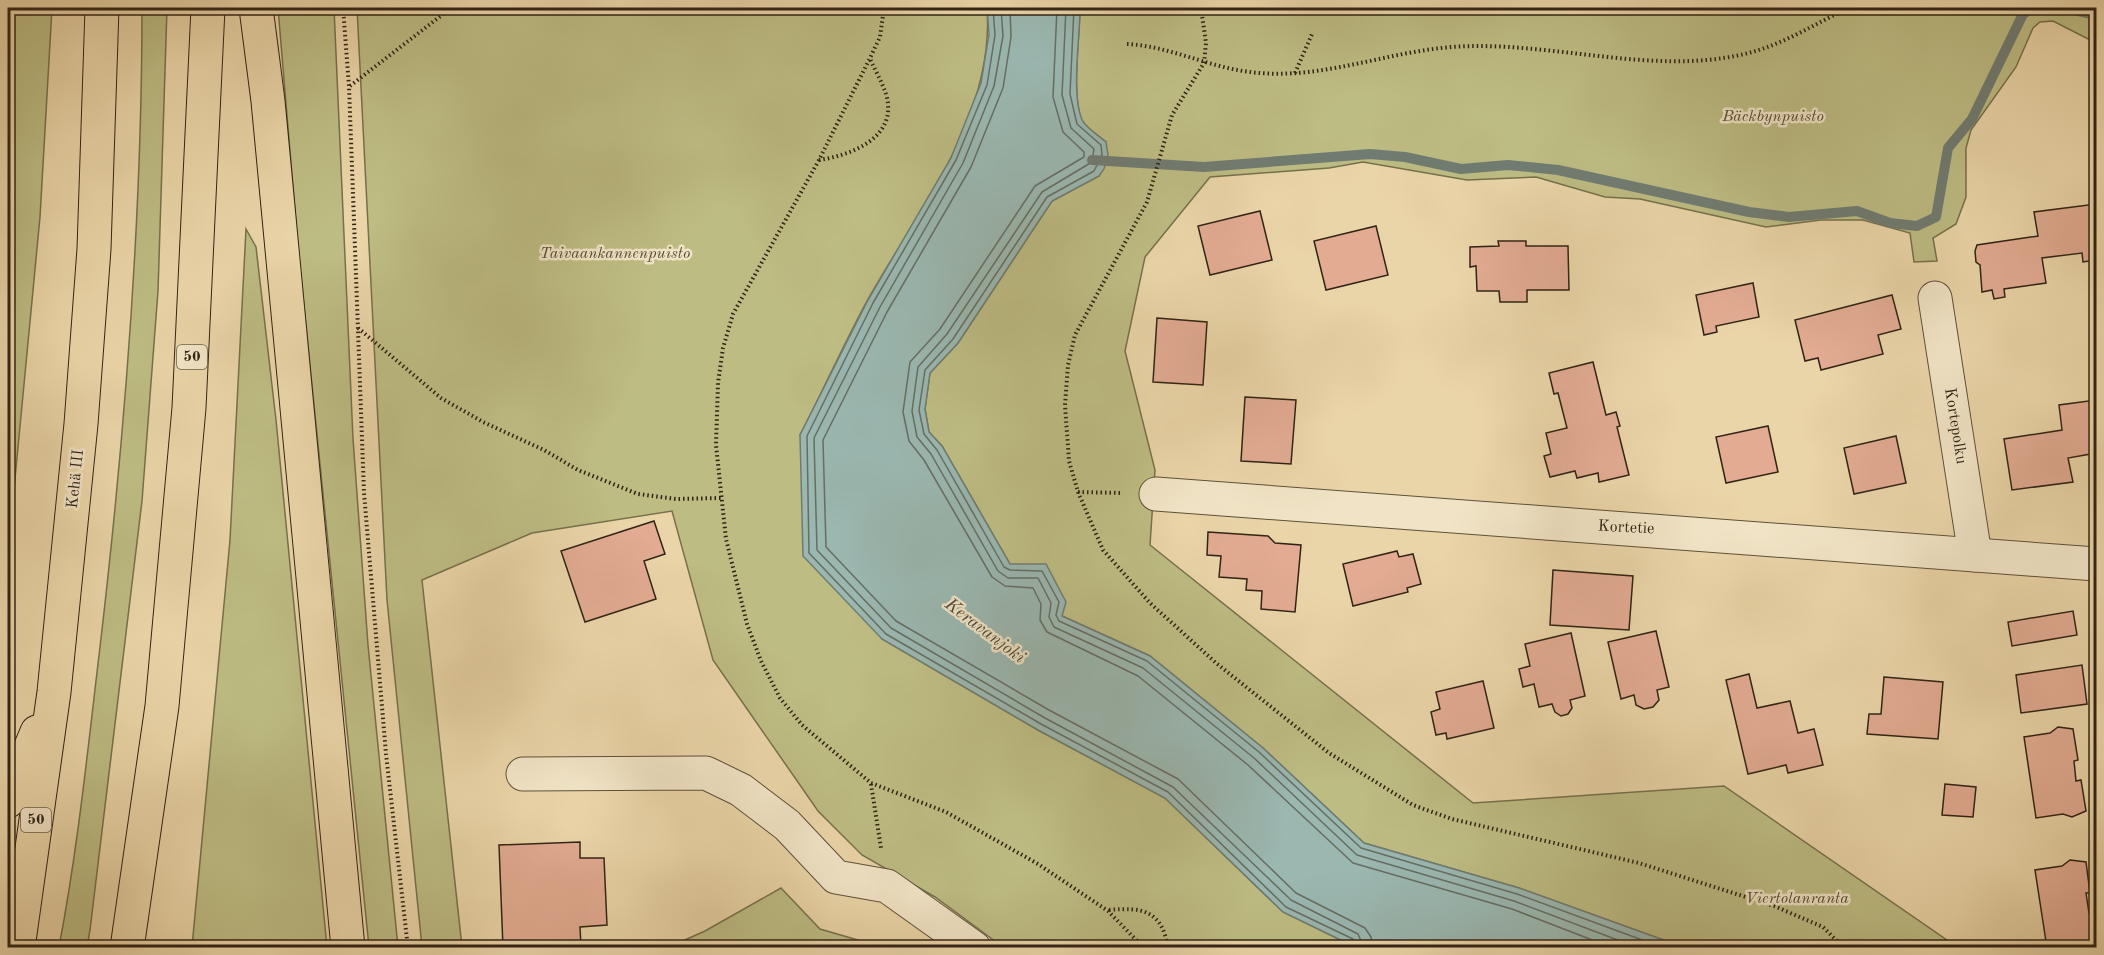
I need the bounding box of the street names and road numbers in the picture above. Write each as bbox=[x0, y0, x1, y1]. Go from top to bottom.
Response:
road number: 50 bbox=[177, 345, 207, 369]
street label: Kortepolku bbox=[1941, 387, 1969, 466]
street label: Kehä III bbox=[65, 449, 87, 509]
street label: Kortetie bbox=[1597, 519, 1655, 537]
road number: 50 bbox=[21, 808, 51, 832]

